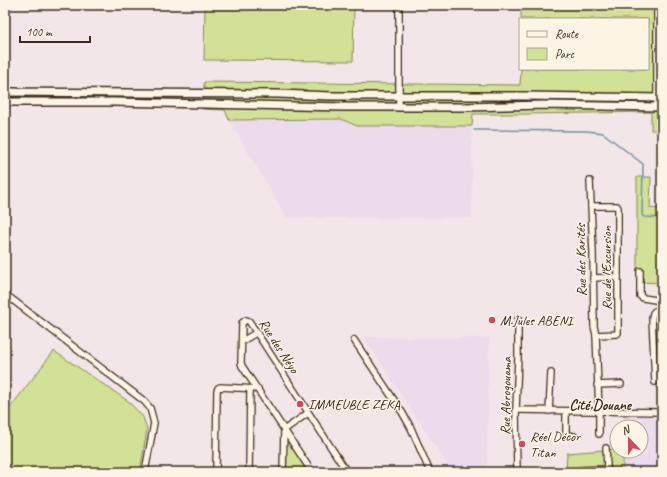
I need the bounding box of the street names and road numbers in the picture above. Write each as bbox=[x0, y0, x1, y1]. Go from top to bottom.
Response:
street label: Rue des Karités bbox=[572, 222, 590, 296]
street label: Rue de l'Excursion bbox=[598, 225, 615, 310]
street label: Rue des Néyo bbox=[255, 316, 303, 377]
street label: Rue Abrogouama bbox=[497, 356, 515, 435]

